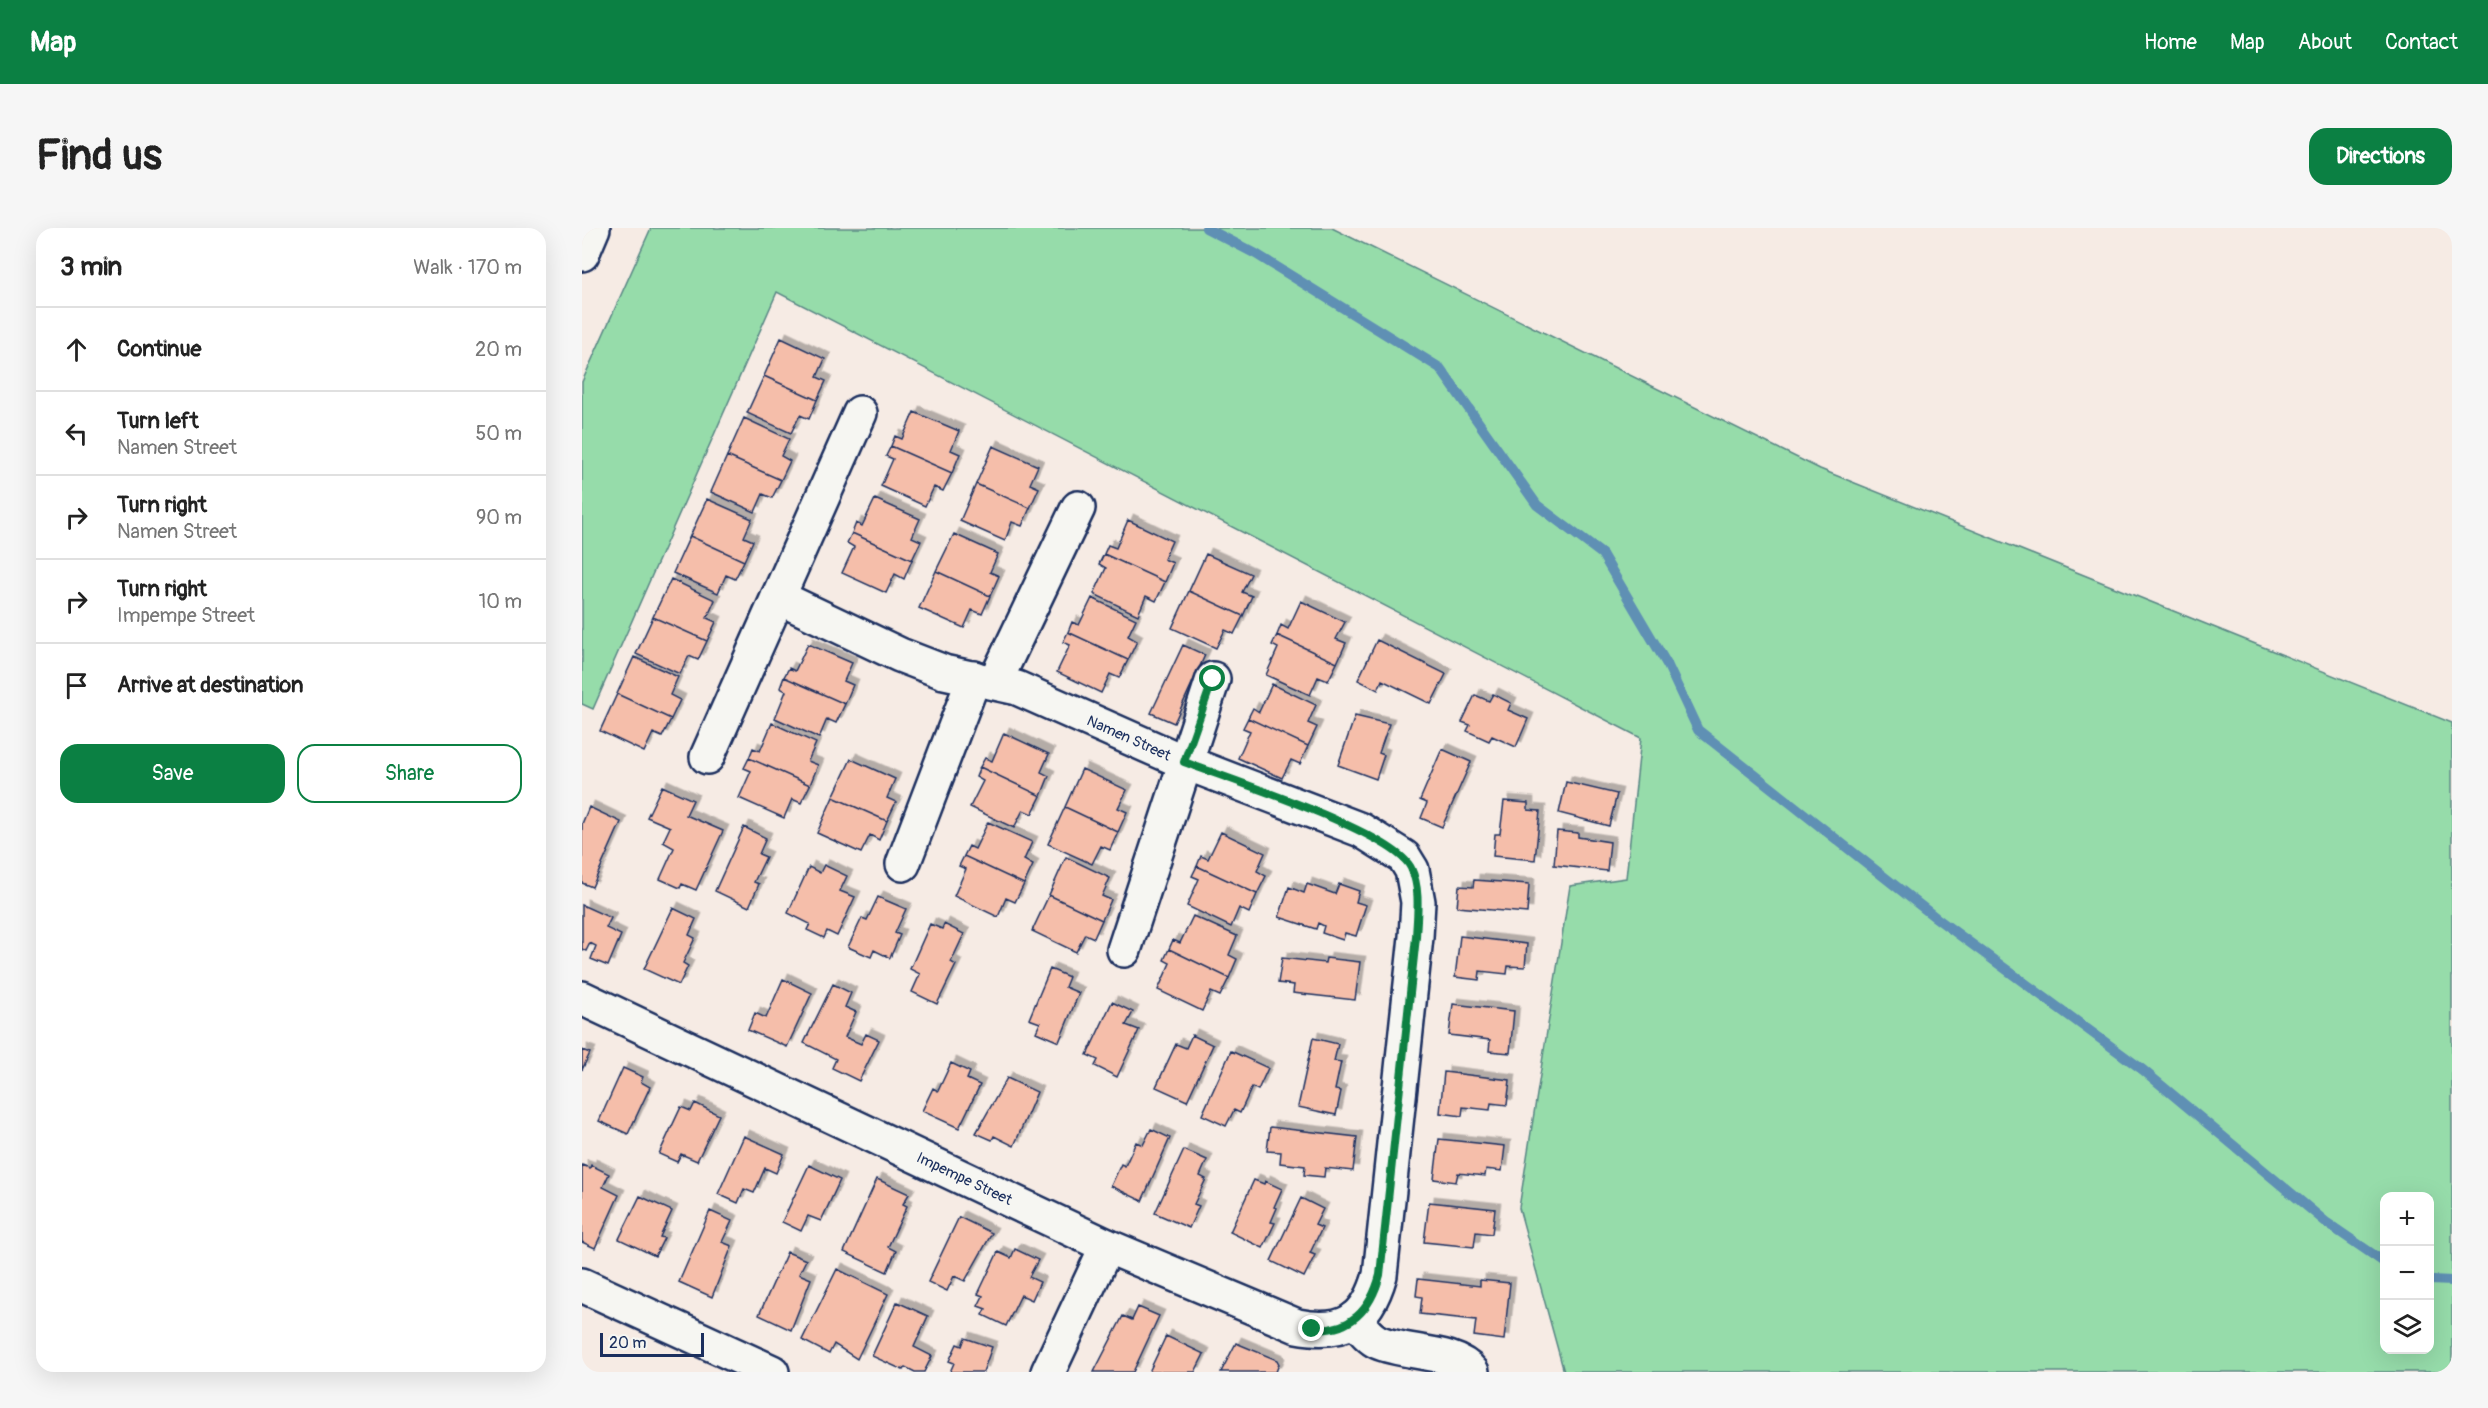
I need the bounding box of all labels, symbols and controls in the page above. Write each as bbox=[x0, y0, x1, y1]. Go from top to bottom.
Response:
text: Map bbox=[30, 25, 76, 60]
text: Home bbox=[2144, 29, 2197, 56]
text: Map bbox=[2230, 29, 2265, 56]
text: About bbox=[2298, 29, 2352, 56]
text: Contact bbox=[2385, 29, 2458, 56]
button: Directions bbox=[2309, 128, 2452, 185]
text: Find us bbox=[36, 130, 162, 182]
text: 3 min bbox=[60, 251, 122, 283]
text: Walk · 170 m bbox=[413, 255, 522, 280]
icon: ahead bbox=[60, 333, 93, 366]
text: Continue bbox=[117, 335, 201, 363]
text: 20 m bbox=[475, 337, 522, 362]
text: Turn left bbox=[117, 407, 199, 435]
icon: left bbox=[60, 417, 93, 450]
text: 50 m bbox=[475, 421, 522, 446]
text: Namen Street bbox=[117, 435, 237, 460]
text: Turn right bbox=[117, 491, 207, 519]
icon: right bbox=[60, 501, 93, 534]
text: 90 m bbox=[476, 505, 522, 530]
text: Namen Street bbox=[117, 519, 237, 544]
text: Turn right bbox=[117, 575, 207, 603]
icon: right bbox=[60, 585, 93, 618]
text: 10 m bbox=[478, 589, 522, 614]
text: Impempe Street bbox=[117, 603, 255, 628]
route start bbox=[1199, 665, 1225, 691]
icon: arrive bbox=[60, 669, 93, 702]
text: Arrive at destination bbox=[117, 671, 303, 699]
street label: Namen Street bbox=[1084, 711, 1175, 766]
button: Save bbox=[60, 744, 285, 803]
button: Share bbox=[297, 744, 522, 803]
street label: Impempe Street bbox=[913, 1148, 1016, 1210]
map controls bbox=[2380, 1192, 2434, 1354]
button: + bbox=[2380, 1192, 2434, 1246]
button: − bbox=[2380, 1246, 2434, 1300]
button: layers bbox=[2380, 1300, 2434, 1354]
route end bbox=[1298, 1315, 1324, 1341]
scale bar bbox=[600, 1330, 704, 1358]
text: 20 m bbox=[609, 1333, 647, 1353]

